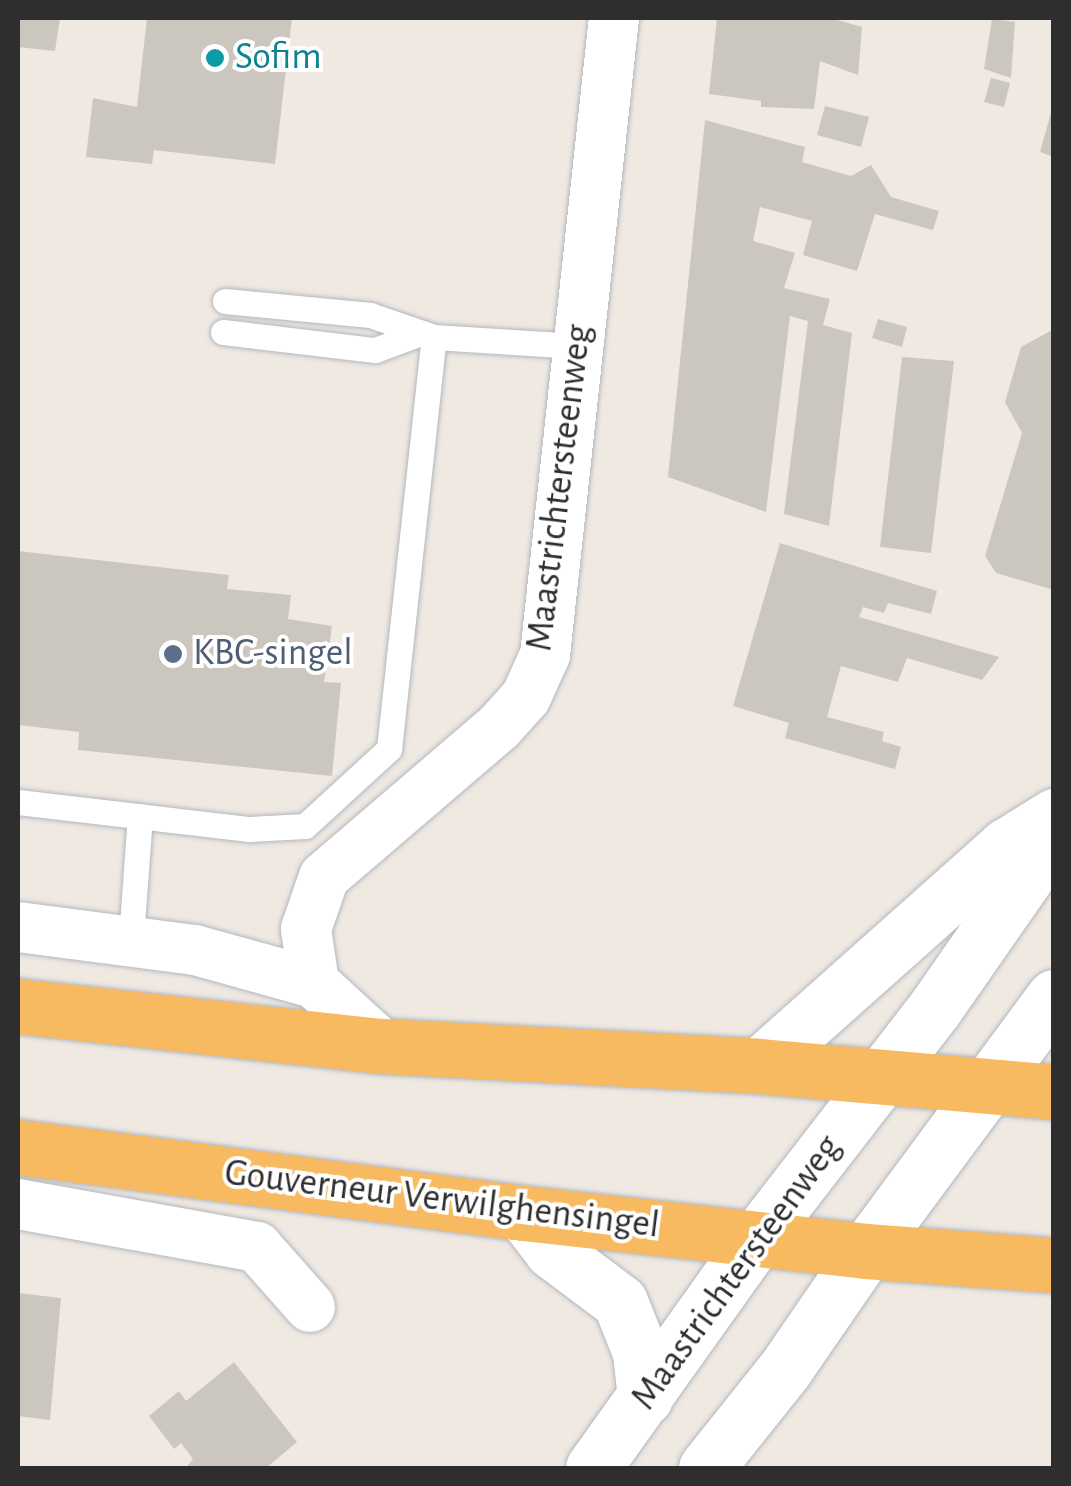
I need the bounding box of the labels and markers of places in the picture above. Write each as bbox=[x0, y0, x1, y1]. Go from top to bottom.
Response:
place label: Sofim bbox=[235, 35, 322, 81]
marker: Sofim bbox=[204, 47, 226, 69]
place label: KBC-singel bbox=[193, 631, 353, 677]
marker: KBC-singel bbox=[162, 643, 184, 665]

